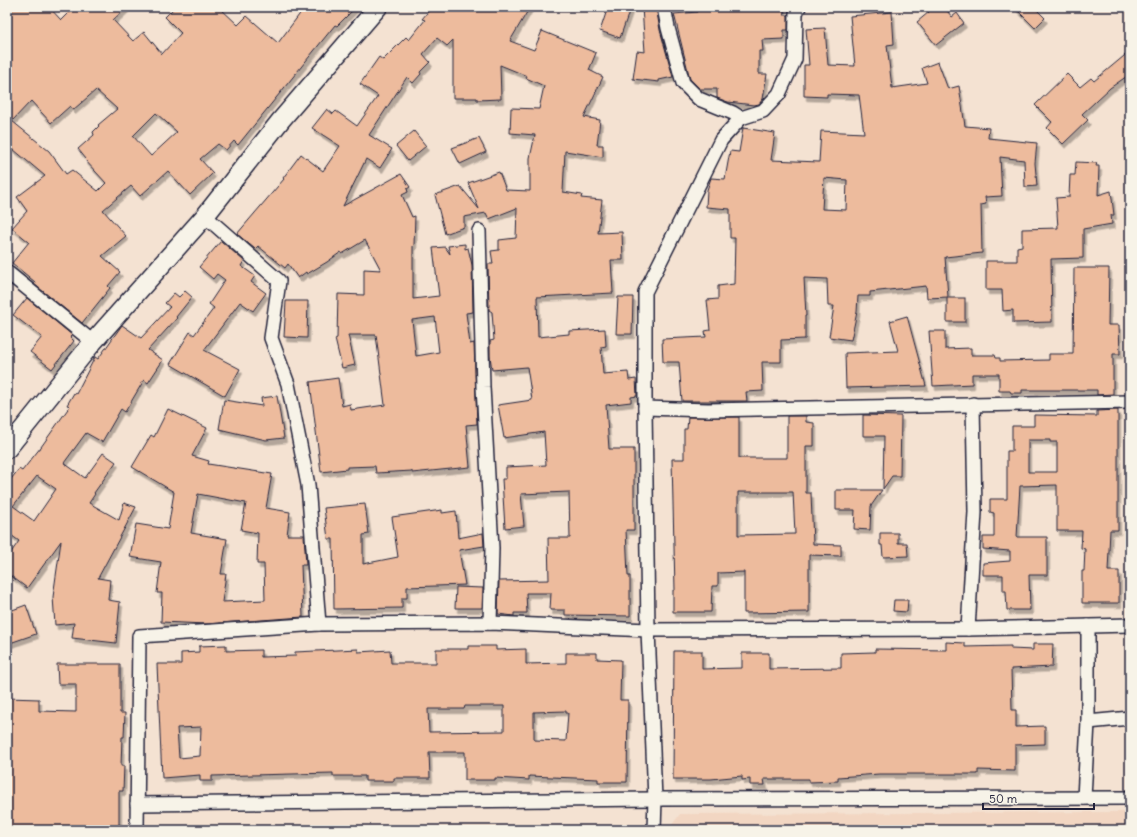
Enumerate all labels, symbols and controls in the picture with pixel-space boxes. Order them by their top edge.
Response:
scale bar [983,785,1094,811]
text: 50 m [989,791,1018,806]

